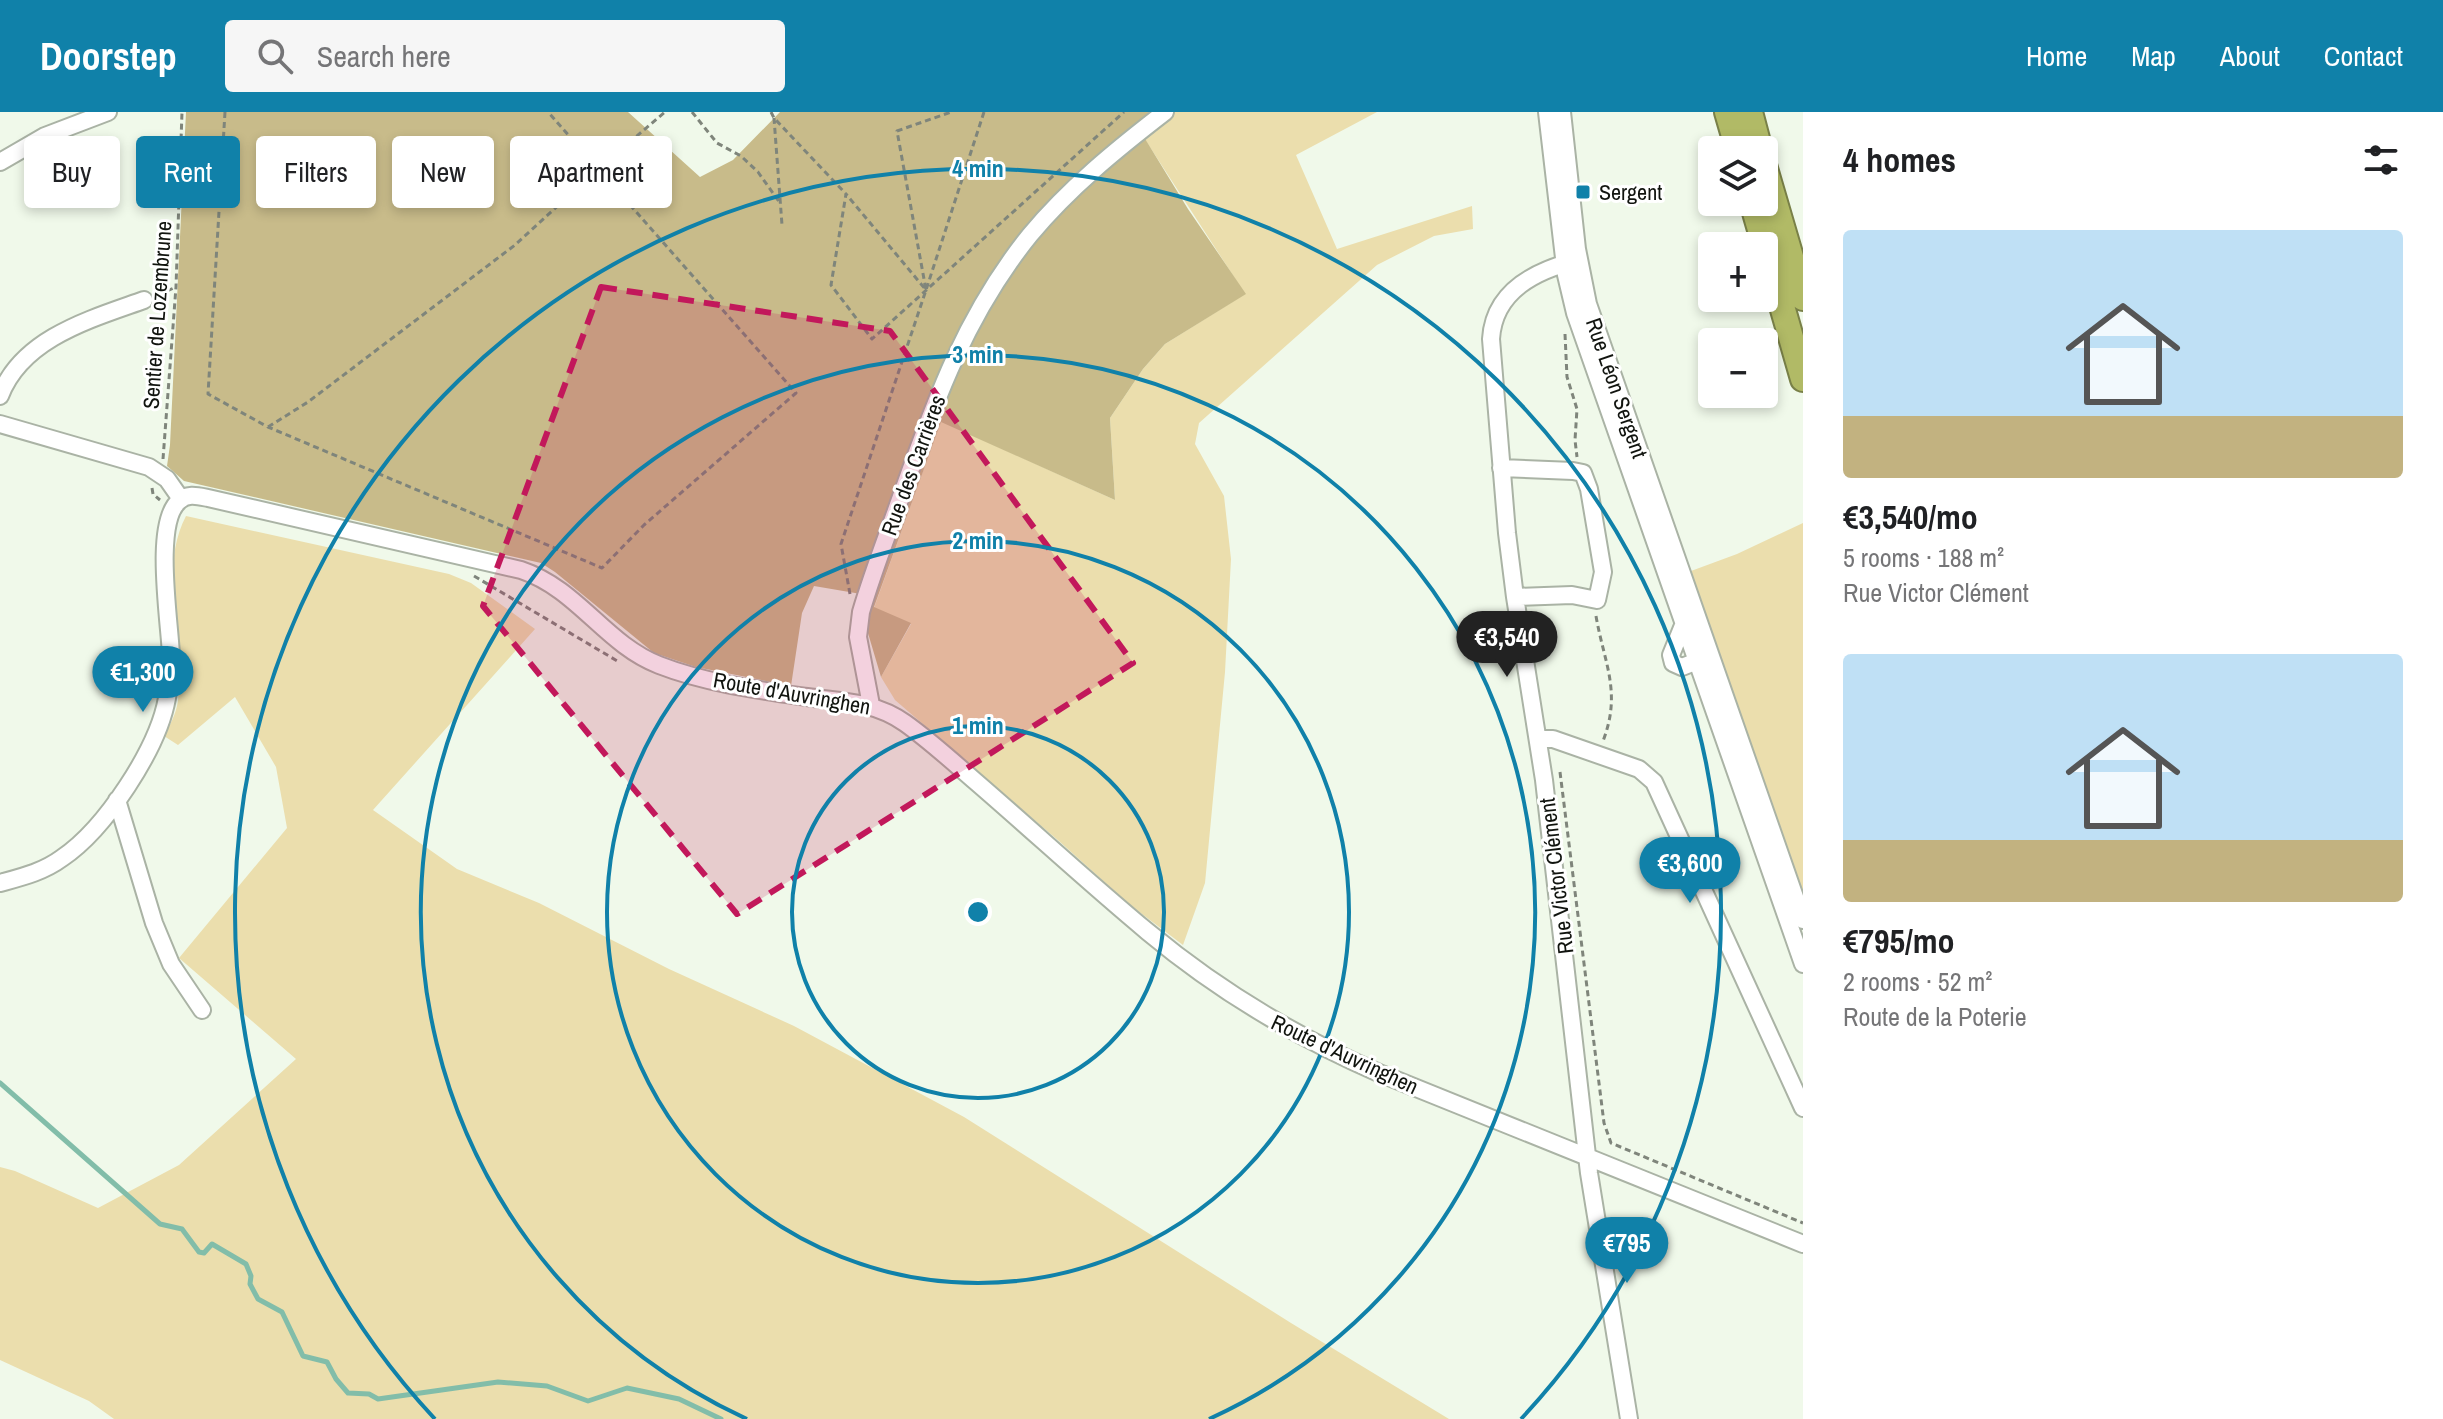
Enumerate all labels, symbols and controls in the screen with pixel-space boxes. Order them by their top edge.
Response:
search box [225,20,785,92]
text: Doorstep [40,31,177,82]
icon: search [253,34,297,78]
text: Search here [317,36,451,76]
text: Home [2026,37,2087,75]
text: Map [2131,37,2176,75]
text: About [2220,37,2280,75]
text: Contact [2324,37,2403,75]
chip: Buy [24,136,120,208]
chip: Rent [136,136,240,208]
chip: Filters [256,136,376,208]
chip: New [392,136,494,208]
chip: Apartment [510,136,672,208]
map controls [1698,136,1778,408]
button: layers [1698,136,1778,216]
text: 4 homes [1843,137,1956,183]
icon: filters [2359,138,2403,182]
text: 4 min [952,152,1004,184]
place label: Sergent [1599,177,1662,207]
marker: Sergent [1574,183,1592,201]
street label: Sentier de Lozembrune [135,220,179,410]
button: + [1698,232,1778,312]
icon: home [2051,282,2195,426]
street label: Rue Léon Sergent [1579,314,1655,462]
button: − [1698,328,1778,408]
text: 3 min [952,338,1004,370]
street label: Rue des Carrières [874,391,952,539]
text: €3,540/mo [1843,494,1978,540]
text: 2 min [952,524,1004,556]
text: 5 rooms · 188 m² [1843,540,2004,575]
text: Rue Victor Clément [1843,575,2029,610]
pin: €3,540 [1442,611,1572,679]
text: €3,540 [1474,619,1540,654]
pin: €1,300 [78,646,208,714]
text: €1,300 [110,654,176,689]
street label: Route d'Auvringhen [711,664,873,722]
icon: home [2051,706,2195,850]
text: 1 min [952,709,1004,741]
street label: Rue Victor Clément [1532,796,1580,956]
pin: €3,600 [1625,837,1755,905]
text: €3,600 [1657,845,1723,880]
centre of rings [964,898,992,926]
text: €795/mo [1843,918,1955,964]
text: 2 rooms · 52 m² [1843,964,1992,999]
text: Route de la Poterie [1843,999,2027,1034]
street label: Route d'Auvringhen [1267,1007,1423,1101]
pin: €795 [1580,1217,1674,1285]
text: €795 [1603,1225,1651,1260]

